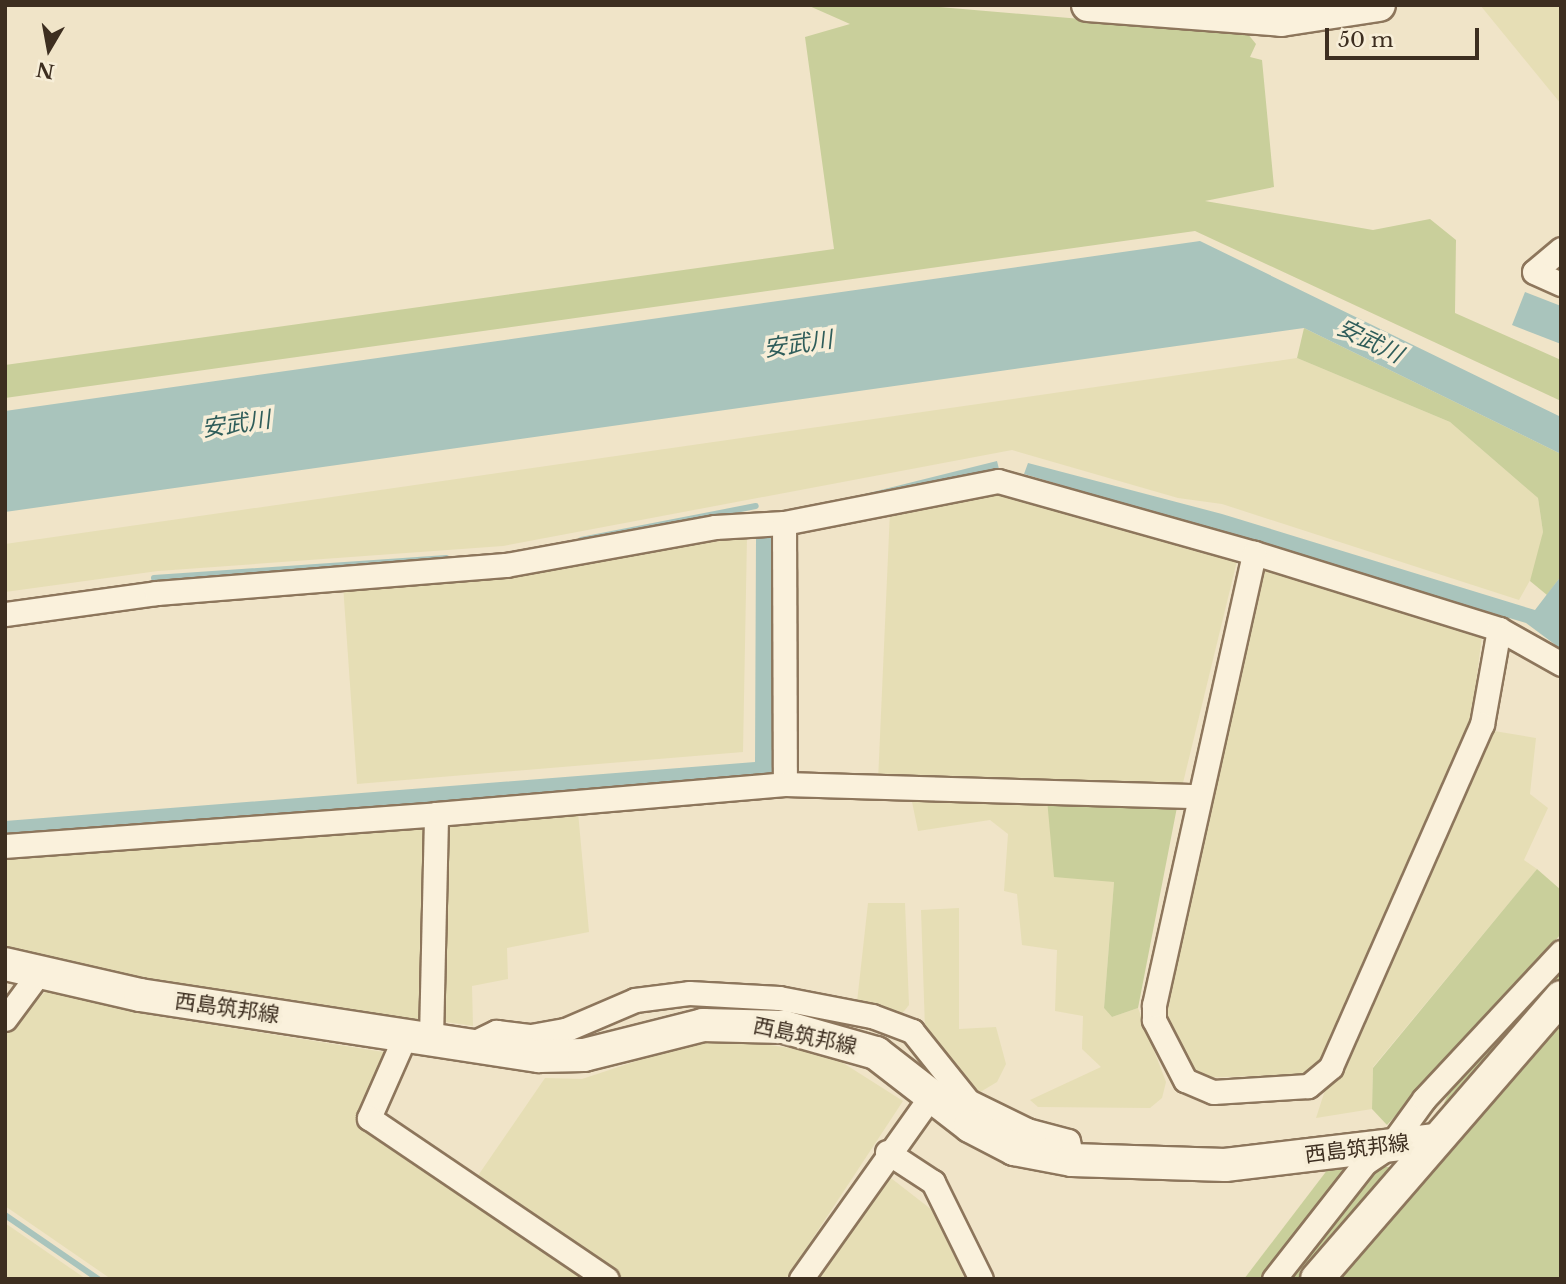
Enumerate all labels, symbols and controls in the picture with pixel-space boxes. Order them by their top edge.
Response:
north arrow [14,14,84,84]
scale bar [1328,14,1482,58]
text: 50 m [1338,27,1393,53]
text: N [34,57,56,83]
water label: 安武川 [1333,313,1407,369]
water label: 安武川 [762,326,834,362]
water label: 安武川 [200,406,272,442]
street label: 西島筑邦線 [173,988,281,1028]
street label: 西島筑邦線 [751,1013,859,1059]
street label: 西島筑邦線 [1303,1130,1411,1168]

